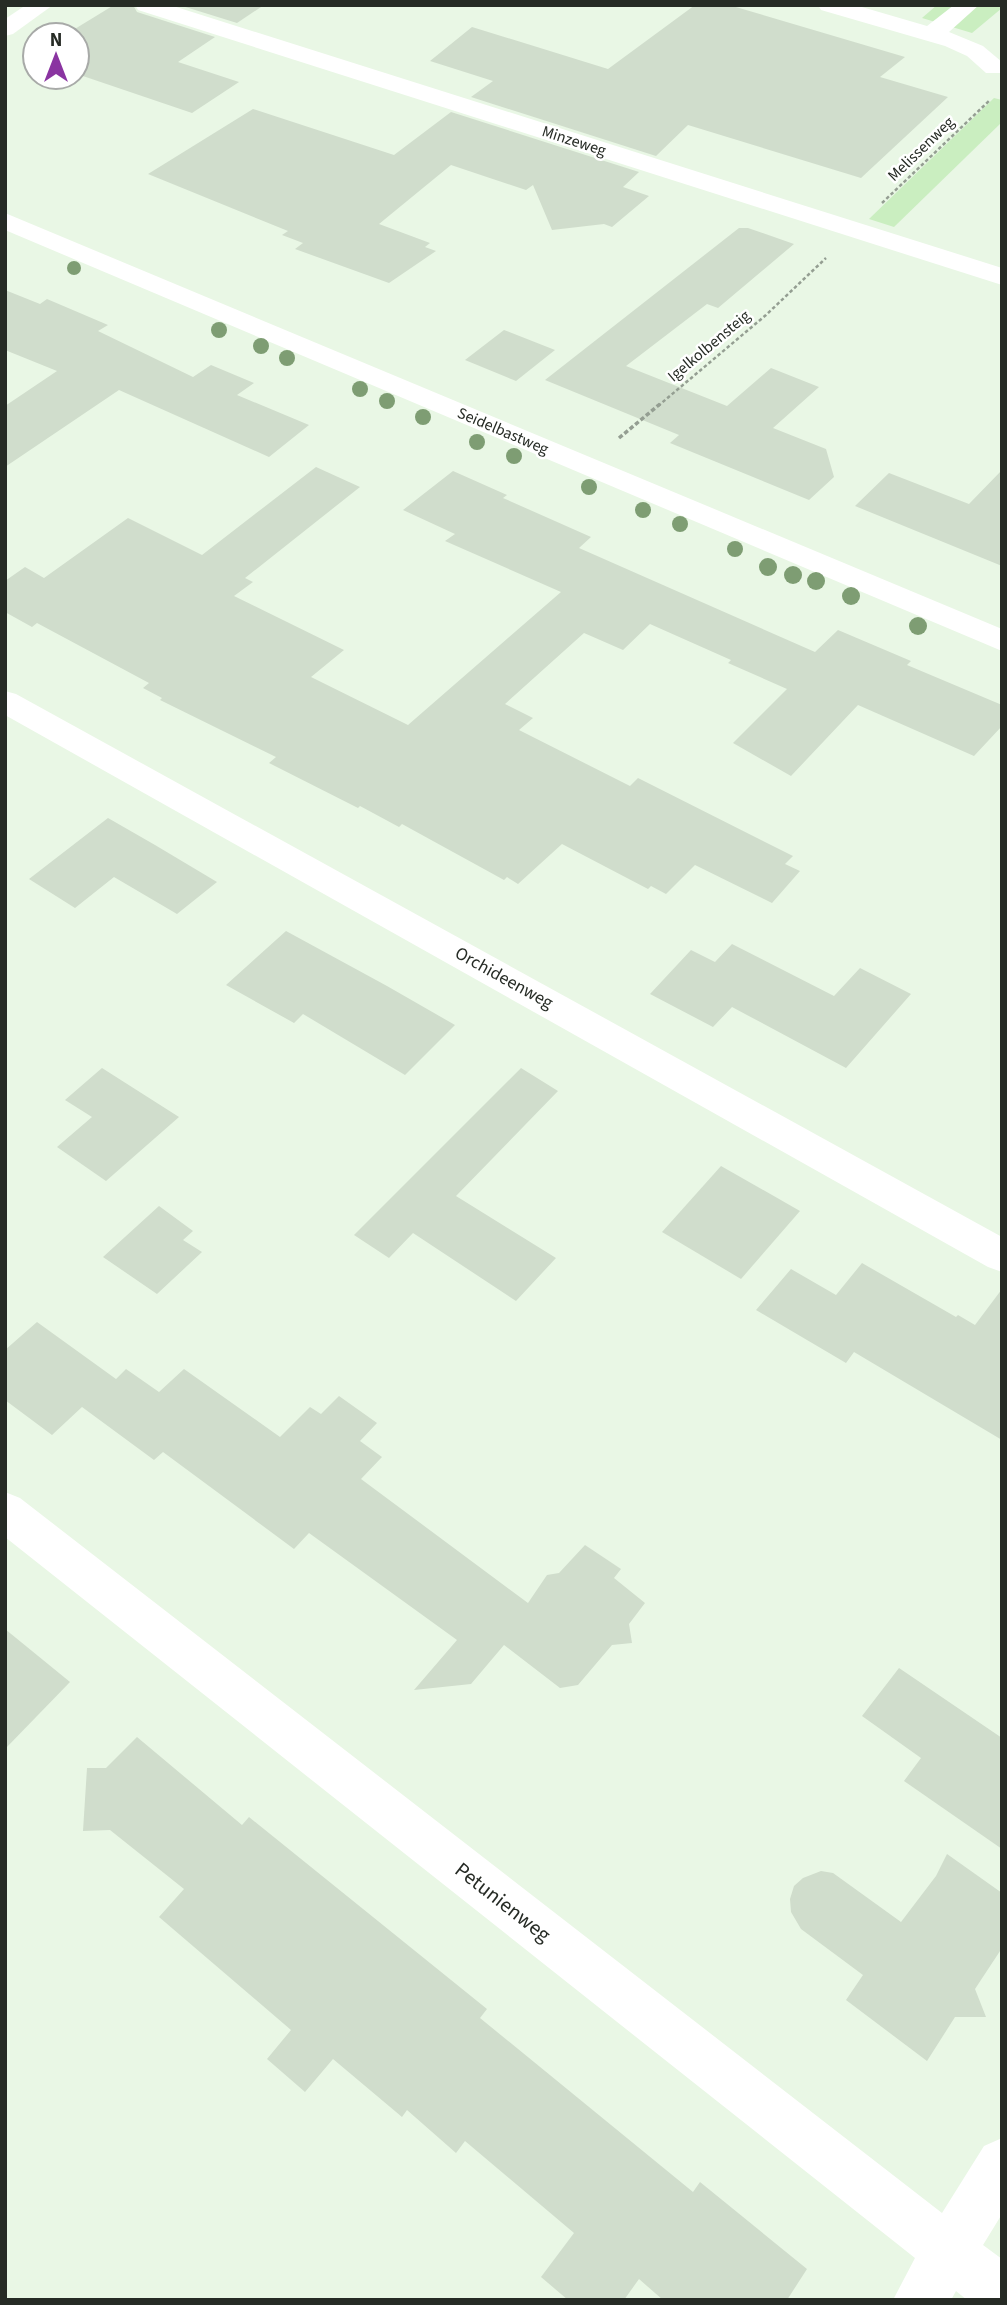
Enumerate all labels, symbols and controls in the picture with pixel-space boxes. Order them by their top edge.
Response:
north arrow [21,21,91,91]
text: N [50,27,62,54]
street label: Melissenweg [883,112,959,186]
street label: Minzeweg [539,120,609,162]
street label: Igelkolbensteig [663,305,755,387]
street label: Seidelbastweg [454,402,552,460]
street label: Orchideenweg [450,941,558,1015]
street label: Petunienweg [449,1855,558,1949]

